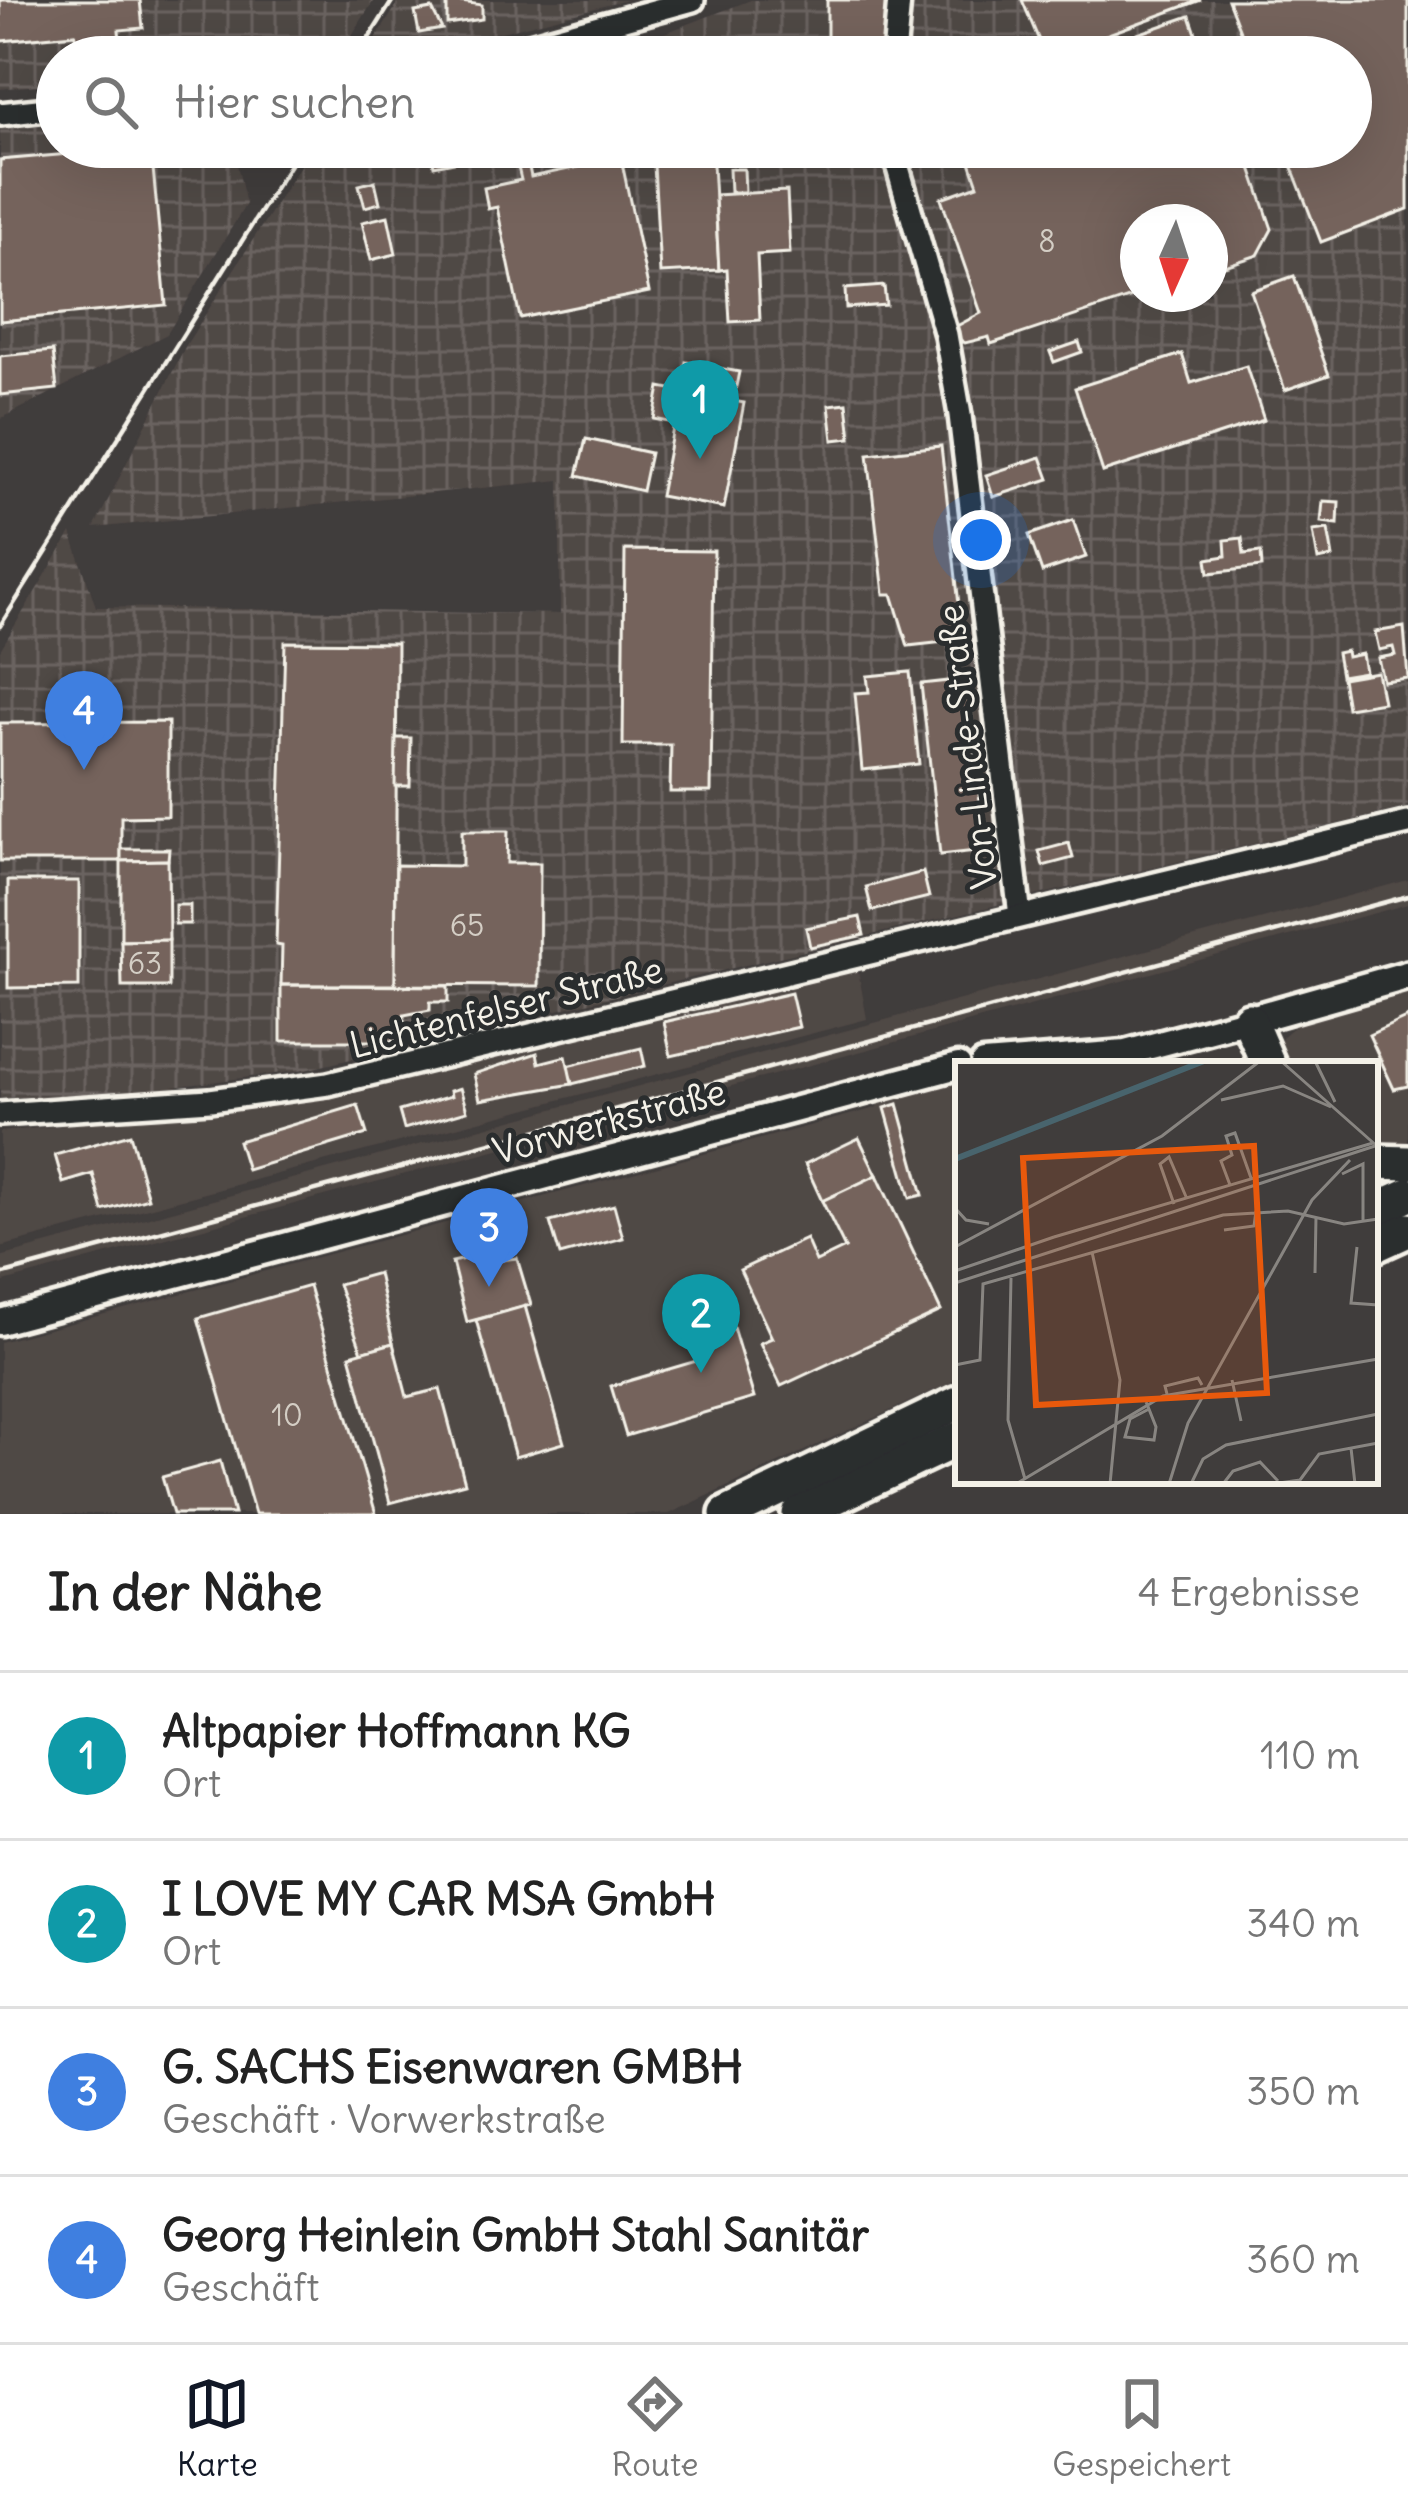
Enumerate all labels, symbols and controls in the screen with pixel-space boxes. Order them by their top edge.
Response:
search box [36,36,1372,168]
icon: search [78,69,144,135]
text: Hier suchen [174,74,415,130]
north arrow [1120,204,1228,312]
house number: 8 [1038,222,1056,260]
pin: 1 [661,360,739,459]
your location [951,510,1011,570]
street label: Von-Linde-Straße [928,602,1007,892]
pin: 4 [45,671,123,770]
house number: 65 [450,906,484,944]
house number: 63 [128,944,162,982]
street label: Lichtenfelser Straße [345,947,667,1068]
inset map [955,1061,1378,1484]
street label: Vorwerkstraße [488,1069,730,1174]
pin: 3 [450,1188,528,1287]
pin: 2 [662,1274,740,1373]
house number: 10 [271,1396,303,1434]
text: In der Nähe [48,1560,323,1624]
text: 4 Ergebnisse [1138,1568,1360,1617]
text: Altpapier Hoffmann KG [162,1703,631,1759]
text: 1 [79,1731,95,1780]
text: 110 m [1260,1731,1360,1780]
text: Ort [162,1759,221,1808]
text: I LOVE MY CAR MSA GmbH [162,1871,715,1927]
text: 2 [76,1899,98,1948]
text: 340 m [1246,1899,1360,1948]
text: Ort [162,1927,221,1976]
text: G. SACHS Eisenwaren GMBH [162,2039,743,2095]
text: 3 [76,2067,98,2116]
text: 350 m [1246,2067,1360,2116]
text: Geschäft · Vorwerkstraße [162,2095,606,2144]
text: Georg Heinlein GmbH Stahl Sanitär [162,2207,869,2263]
text: 4 [76,2235,98,2284]
text: 360 m [1246,2235,1360,2284]
text: Geschäft [162,2263,319,2312]
tab: Karte [177,2371,258,2485]
tab: Route [612,2371,699,2485]
tab: Gespeichert [1052,2371,1231,2485]

